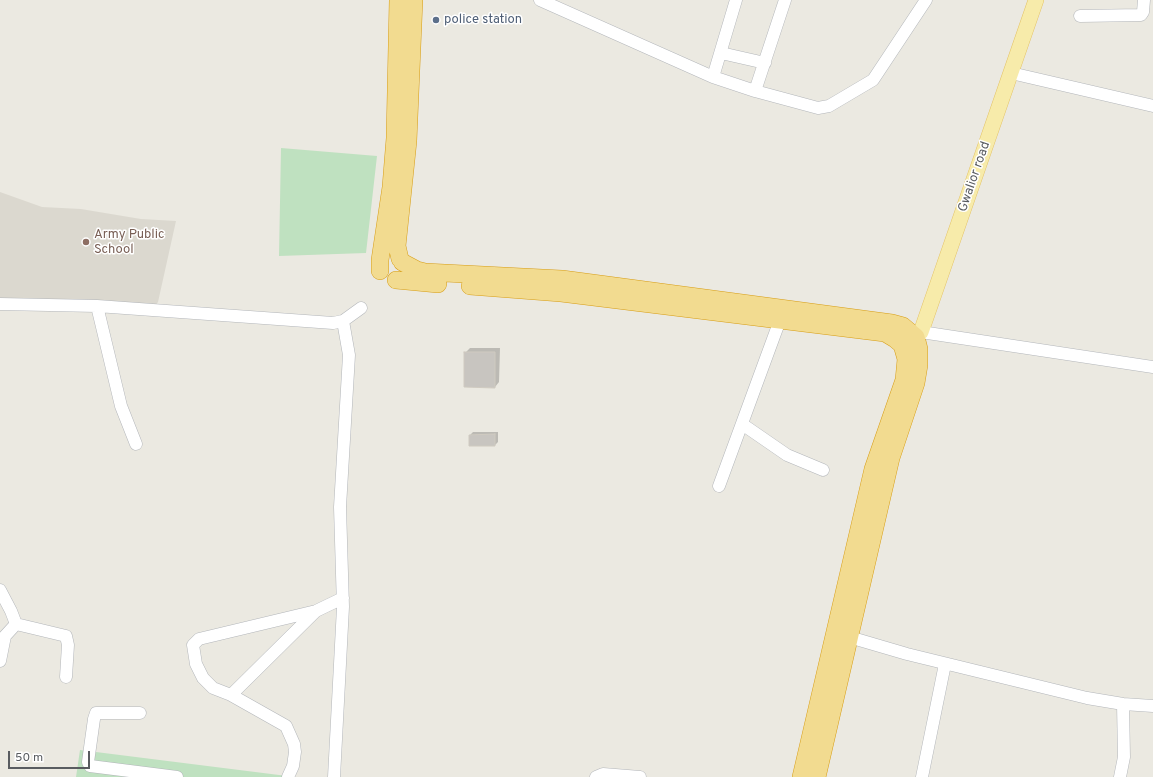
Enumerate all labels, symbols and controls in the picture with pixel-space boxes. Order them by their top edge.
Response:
place label: police station [444,12,522,28]
marker: police station [431,15,441,25]
street label: Gwalior road [956,140,994,214]
place label: Army Public School [94,227,165,258]
marker: Army Public School [81,237,91,247]
scale bar [10,743,92,769]
text: 50 m [15,750,43,766]

